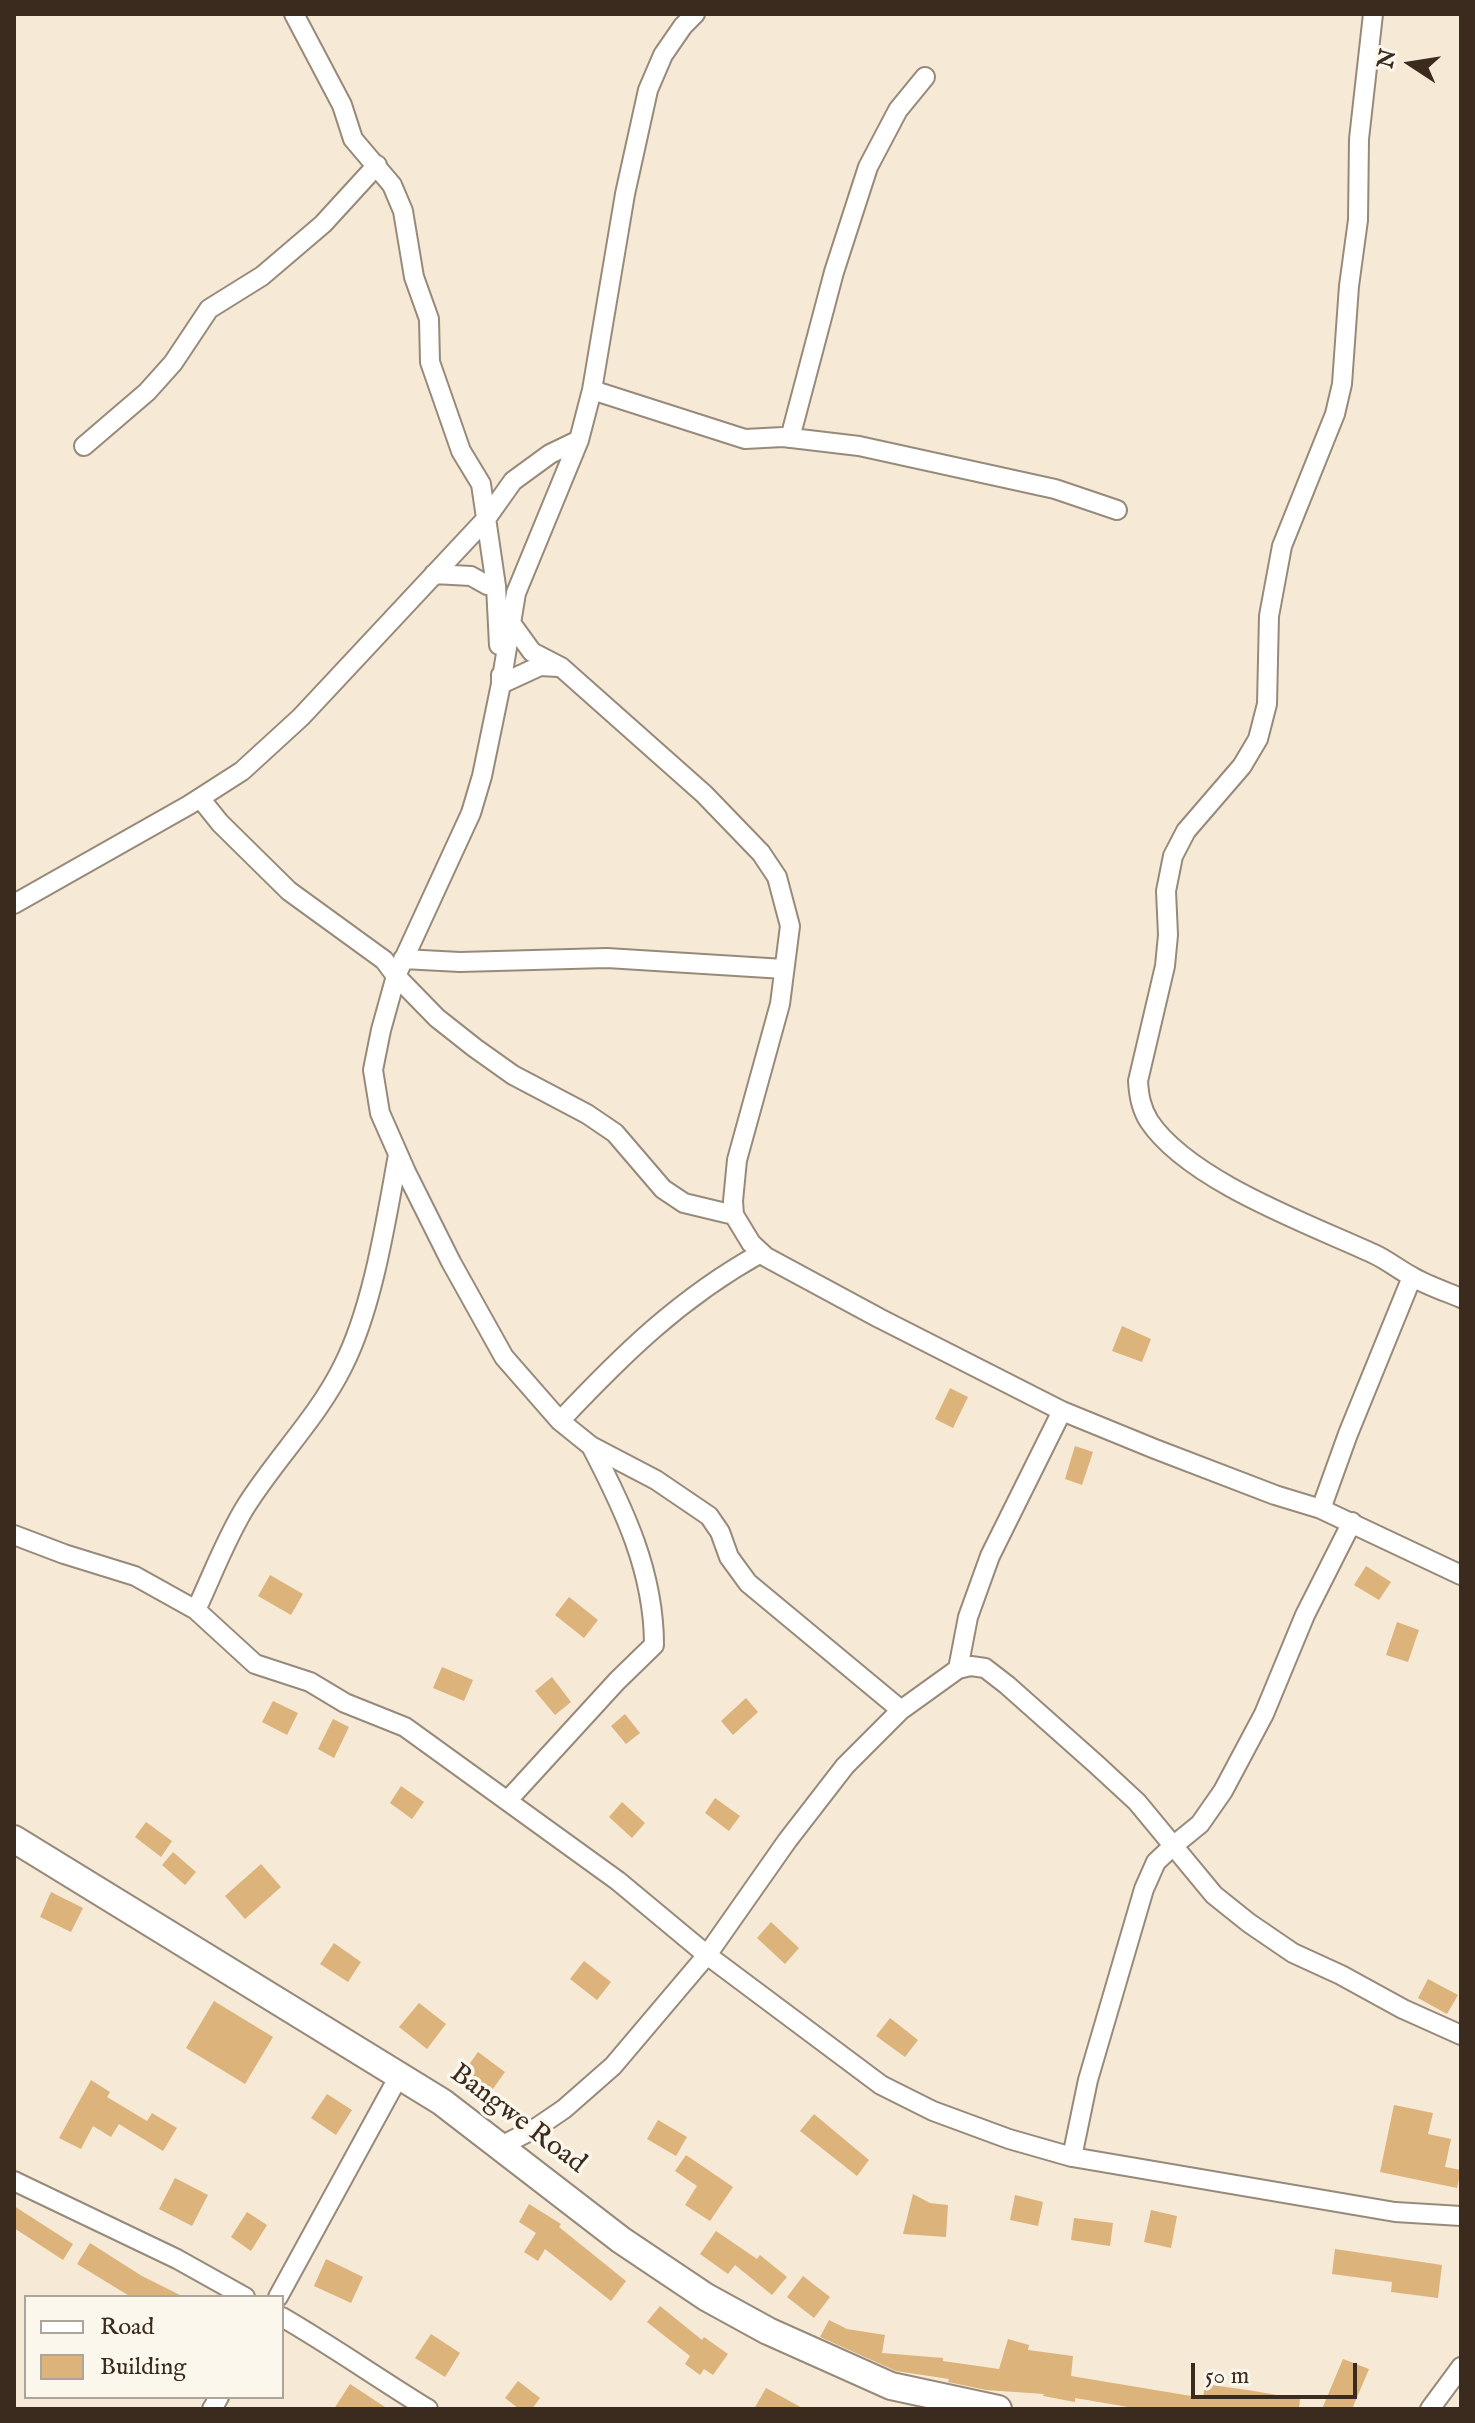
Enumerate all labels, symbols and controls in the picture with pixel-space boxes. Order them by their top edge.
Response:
north arrow [1371,24,1451,104]
text: N [1372,47,1403,71]
street label: Bangwe Road [442,2058,592,2182]
legend [24,2295,284,2399]
text: Road [100,2312,154,2343]
scale bar [1195,2347,1361,2397]
text: Building [100,2352,186,2383]
text: 50 m [1205,2361,1249,2392]

